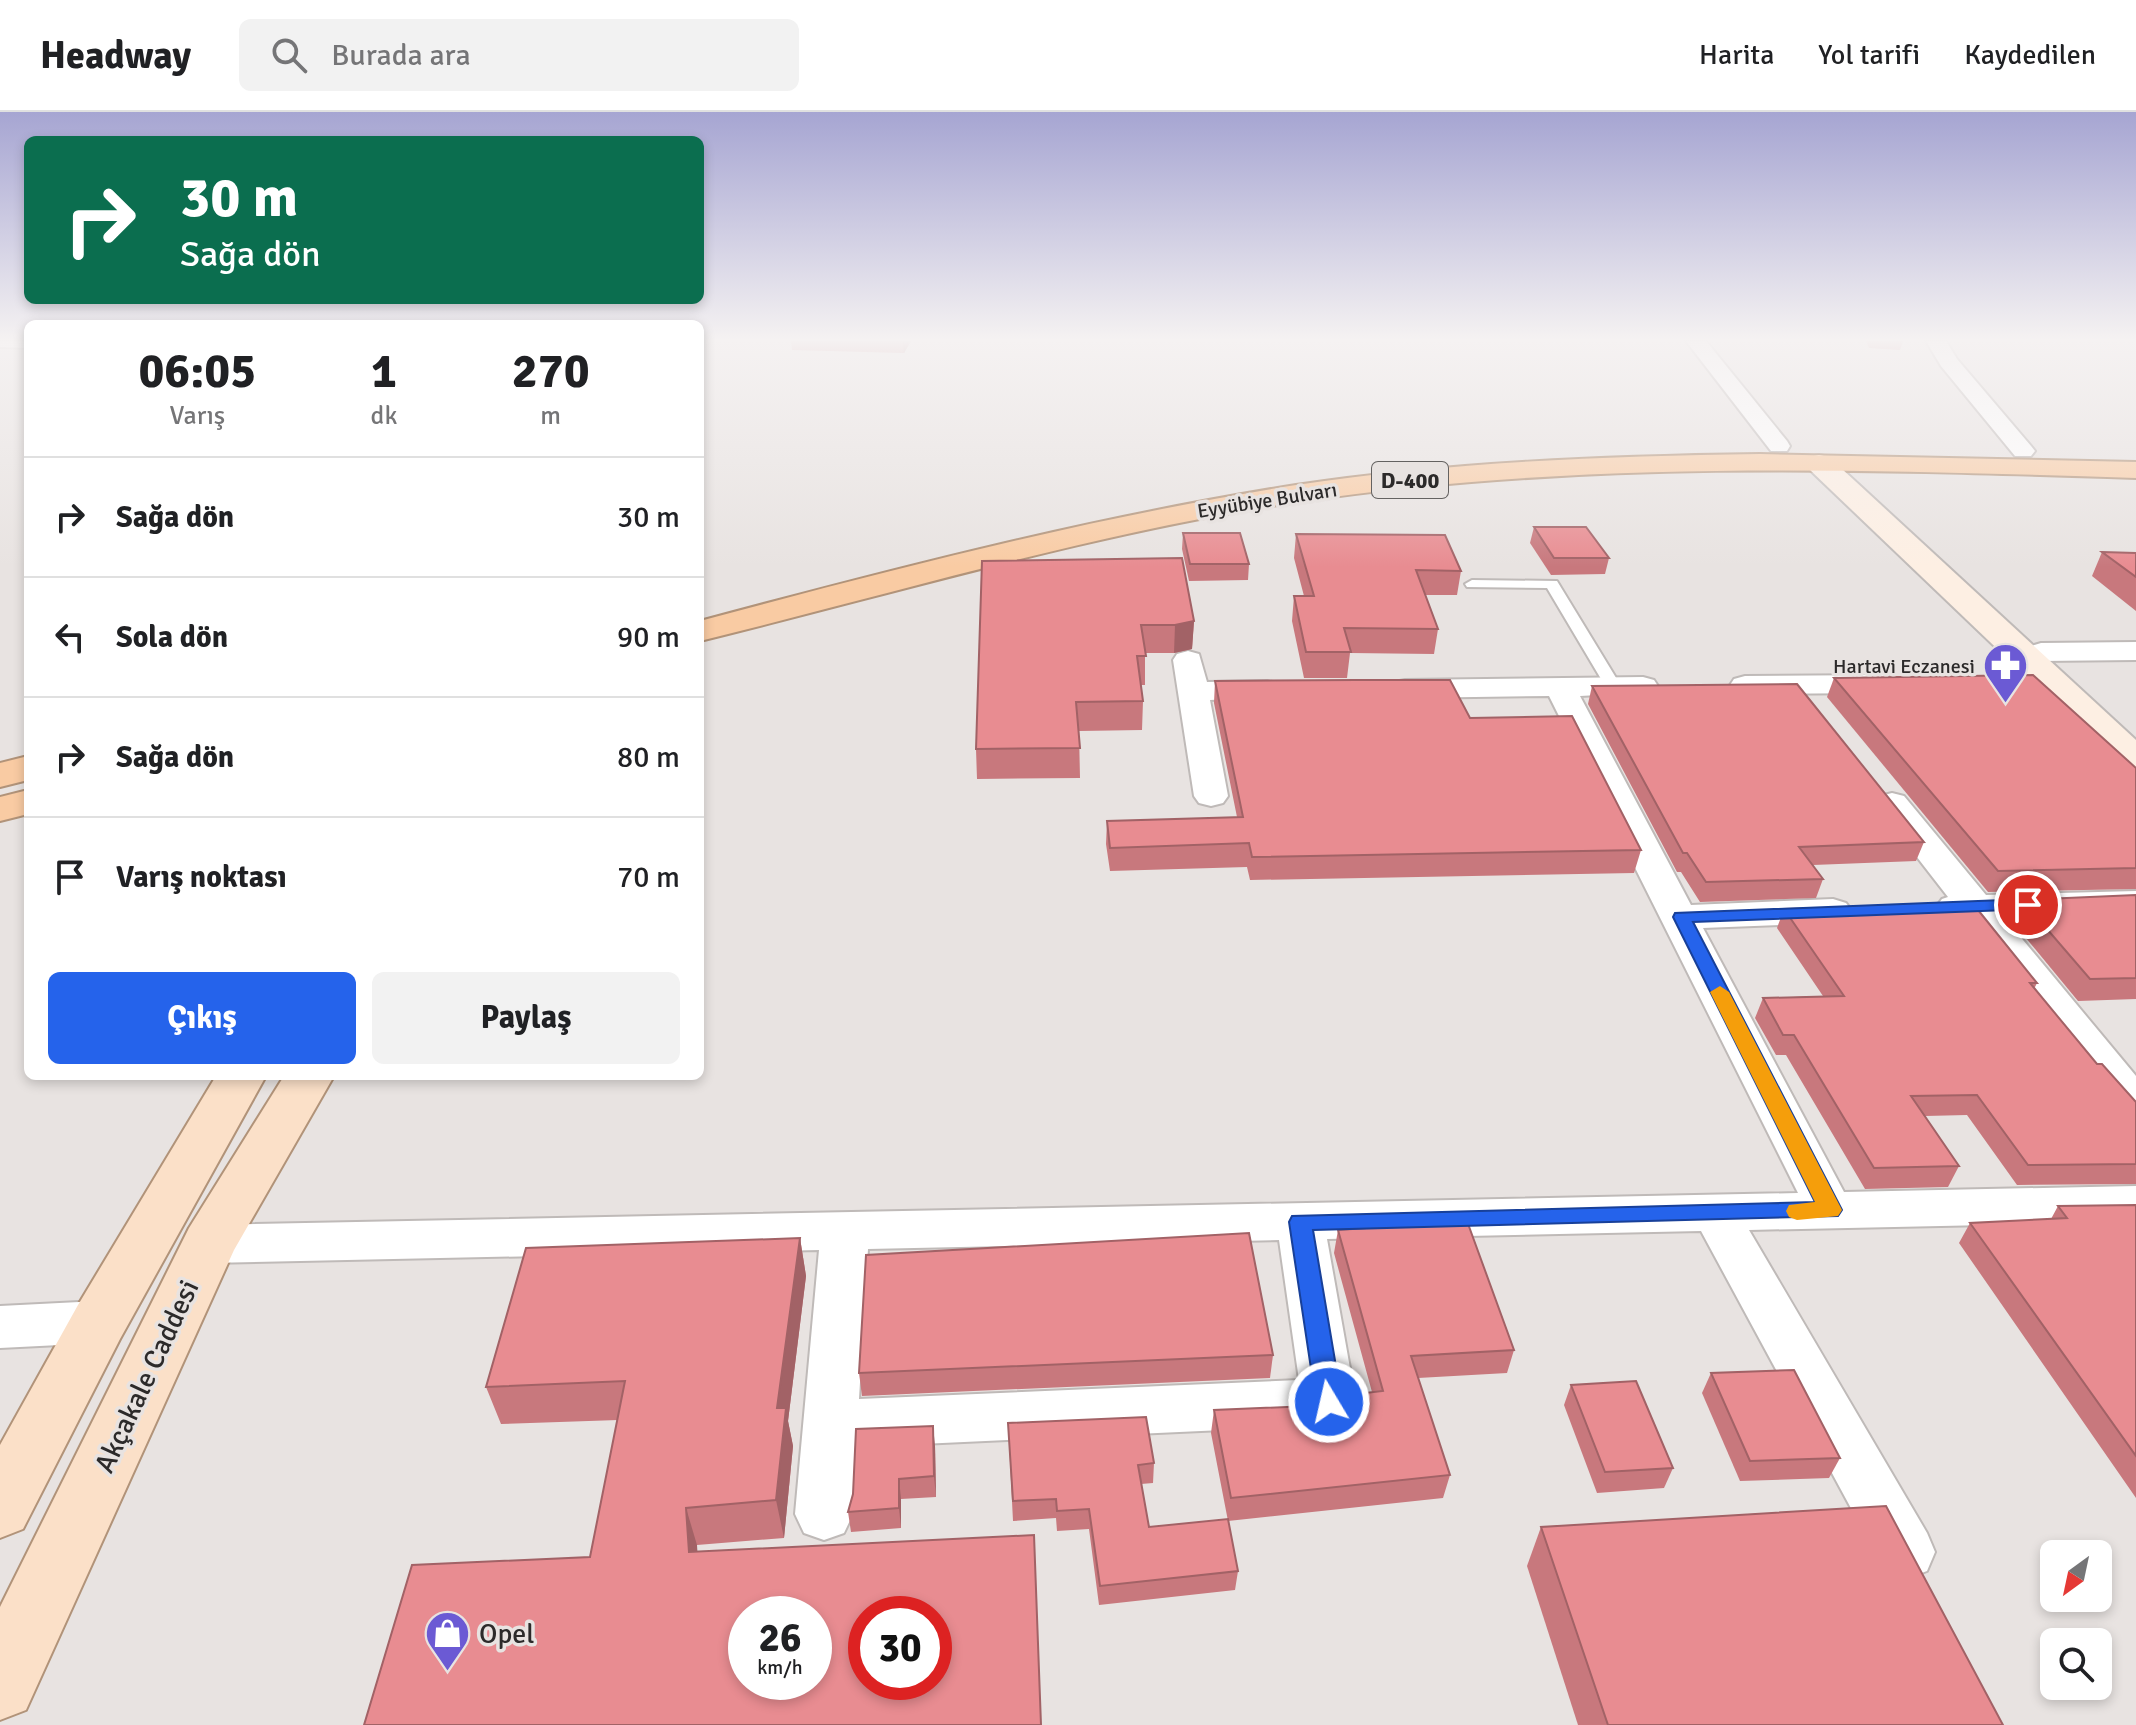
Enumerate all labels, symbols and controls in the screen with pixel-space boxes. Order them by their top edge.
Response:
search box [239,19,799,91]
text: Headway [40,32,191,79]
icon: search [267,33,311,77]
text: Burada ara [331,37,471,74]
text: Harita [1699,38,1774,72]
text: Yol tarifi [1818,38,1920,72]
text: Kaydedilen [1964,38,2096,72]
text: 30 m [180,163,298,232]
icon: right [48,168,152,272]
text: Sağa dön [180,232,321,277]
text: 06:05 [138,342,256,401]
text: 1 [371,342,397,401]
text: 270 [512,342,590,401]
text: Varış [170,400,225,432]
text: dk [371,400,397,432]
text: m [540,400,561,432]
road number: D-400 [1372,462,1448,498]
street label: Eyyübiye Bulvarı [1195,477,1339,524]
icon: right [48,495,92,539]
text: Sağa dön [116,499,234,536]
text: 30 m [617,499,680,536]
icon: left [48,615,92,659]
text: Sola dön [116,619,228,656]
text: 90 m [617,619,680,656]
pharmacy icon: Hartavi Eczanesi [1982,642,2030,705]
place label: Hartavi Eczanesi [1833,654,1975,679]
icon: right [48,735,92,779]
text: Sağa dön [116,739,234,776]
text: 80 m [617,739,680,776]
icon: arrive [48,855,92,899]
text: Varış noktası [116,859,287,896]
text: 70 m [617,859,680,896]
pin [1994,871,2062,939]
icon: arrive [2006,883,2050,927]
button: Çıkış [48,972,356,1064]
button: Paylaş [372,972,680,1064]
street label: Akçakale Caddesi [87,1275,206,1478]
position arrow [1287,1360,1371,1444]
north arrow [2040,1540,2112,1612]
map controls [2040,1540,2112,1700]
speed limit sign: 30 [848,1596,952,1700]
shop icon: Opel [424,1609,472,1672]
text: 26 [758,1613,802,1663]
place label: Opel [479,1617,535,1651]
button: search [2040,1628,2112,1700]
text: km/h [757,1655,803,1680]

